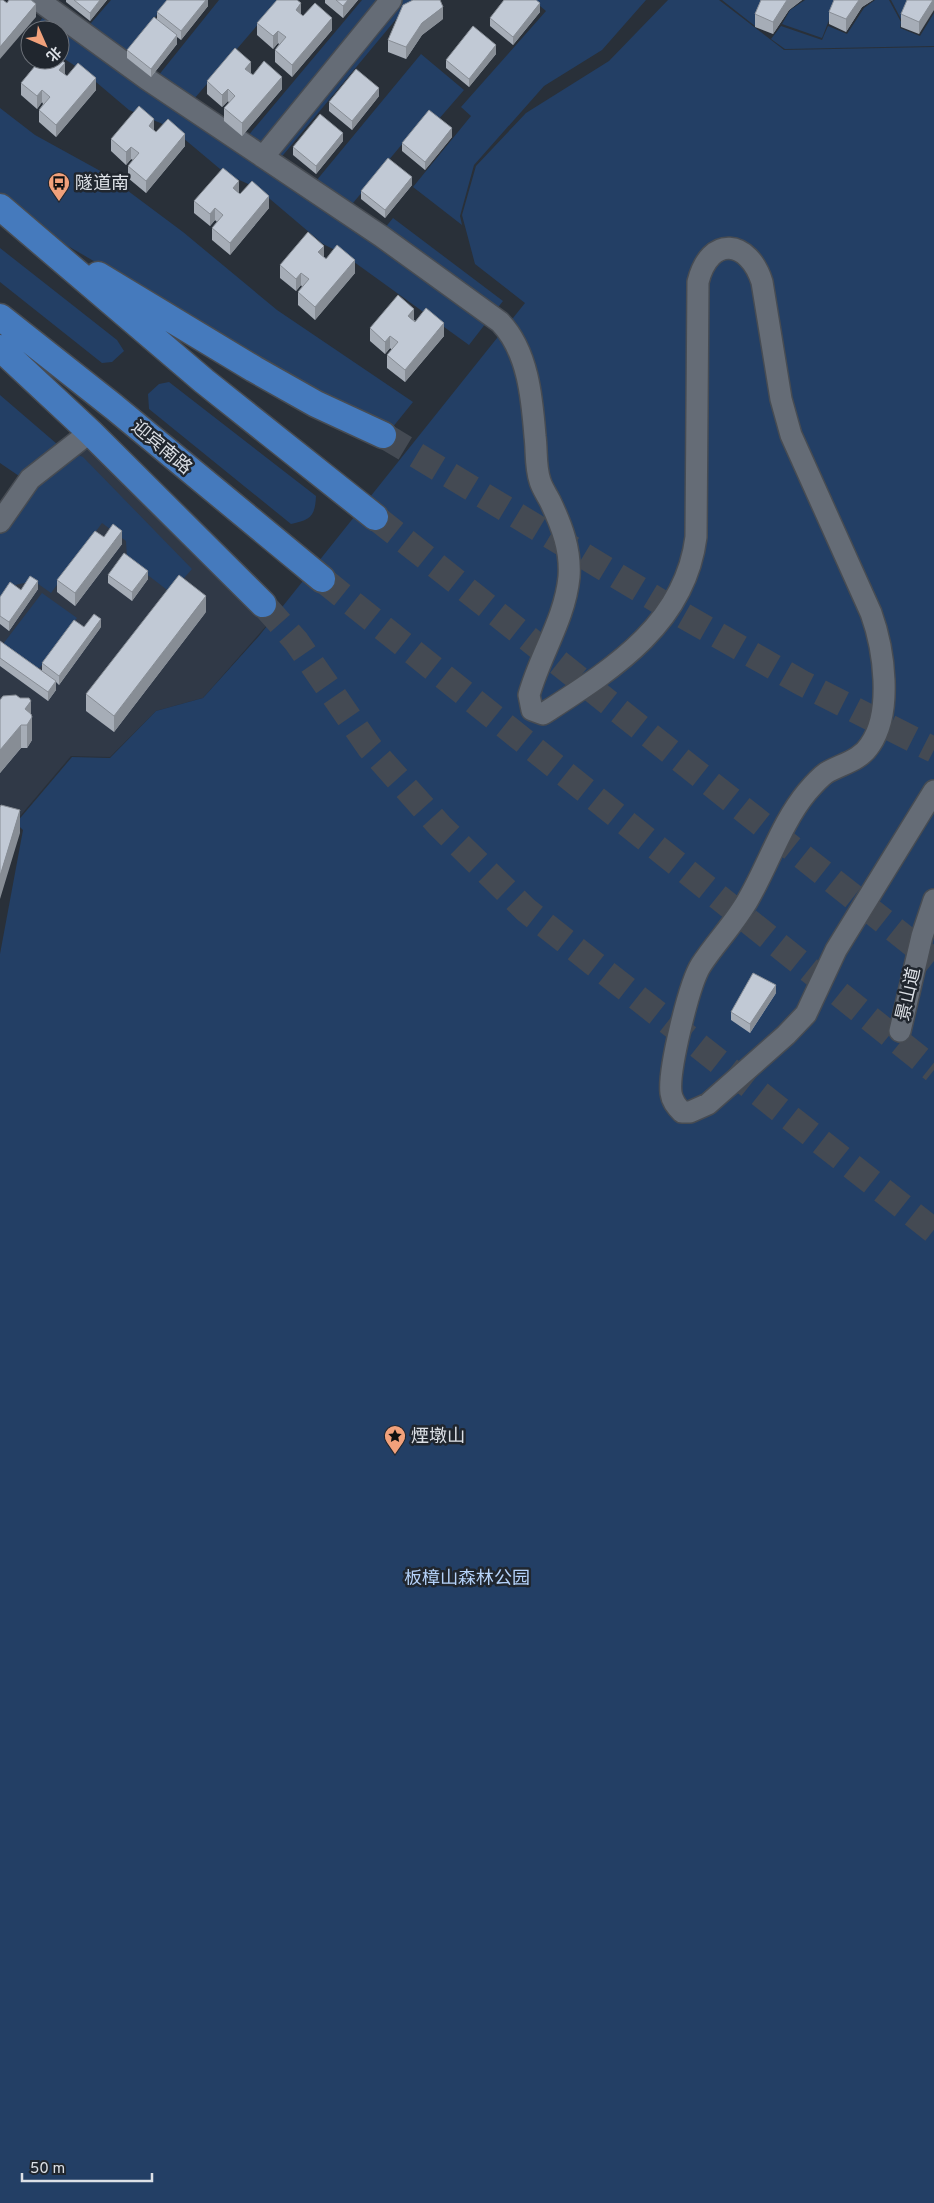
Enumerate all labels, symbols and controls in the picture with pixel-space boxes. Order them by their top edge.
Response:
north arrow [20,20,70,70]
text: 北 [42,42,64,64]
bus stop icon: 隧道南 [47,171,71,202]
place label: 隧道南 [75,173,129,196]
street label: 迎宾南路 [126,416,196,480]
street label: 景山道 [892,965,927,1023]
place icon: 煙墩山 [383,1424,407,1455]
place label: 煙墩山 [411,1426,465,1449]
park label: 板樟山森林公园 [404,1568,530,1591]
scale bar [22,2150,152,2182]
text: 50 m [30,2160,65,2179]

